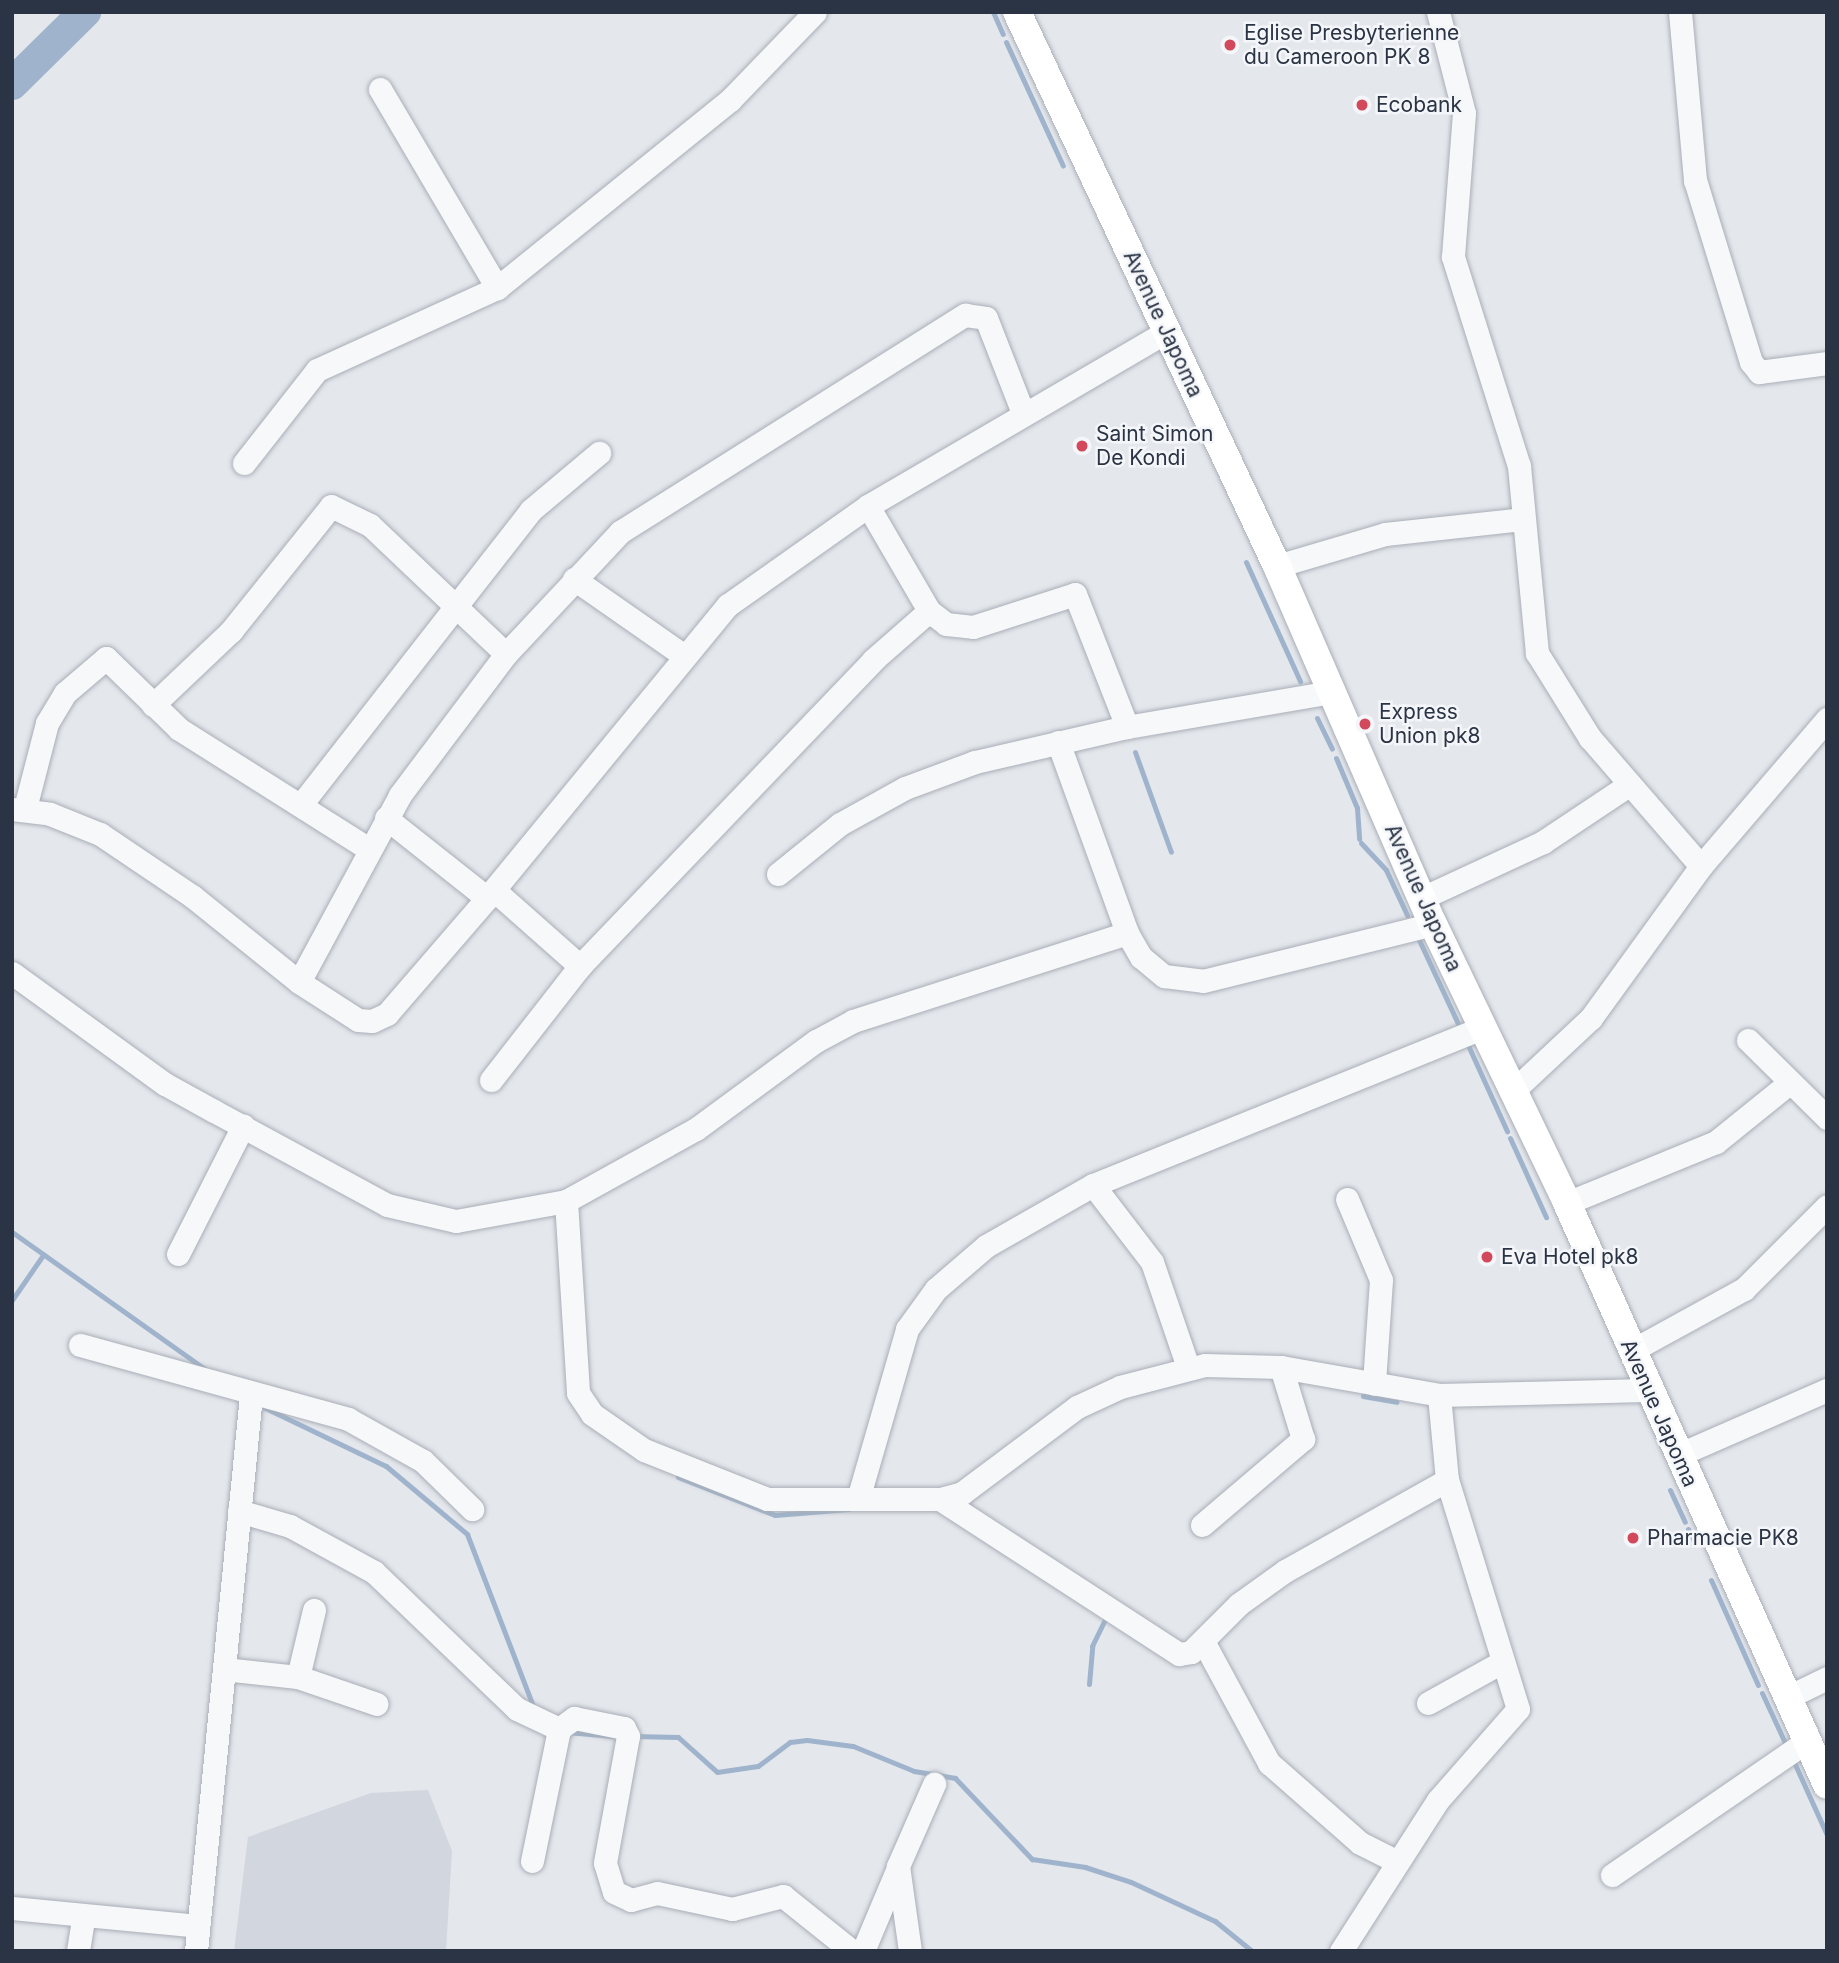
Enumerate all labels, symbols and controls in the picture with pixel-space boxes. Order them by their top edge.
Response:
place label: Eglise Presbyterienne du Cameroon PK 8 [1244,20,1459,70]
marker: Eglise Presbyterienne du Cameroon PK 8 [1222,37,1238,53]
place label: Ecobank [1376,92,1462,118]
marker: Ecobank [1354,97,1370,113]
street label: Avenue Japoma [1118,247,1208,401]
place label: Saint Simon De Kondi [1096,421,1213,471]
marker: Saint Simon De Kondi [1074,438,1090,454]
place label: Express Union pk8 [1379,699,1480,749]
marker: Express Union pk8 [1357,716,1373,732]
street label: Avenue Japoma [1379,820,1467,976]
place label: Eva Hotel pk8 [1501,1244,1638,1270]
marker: Eva Hotel pk8 [1479,1249,1495,1265]
street label: Avenue Japoma [1615,1335,1703,1491]
place label: Pharmacie PK8 [1647,1525,1799,1551]
marker: Pharmacie PK8 [1625,1530,1641,1546]

